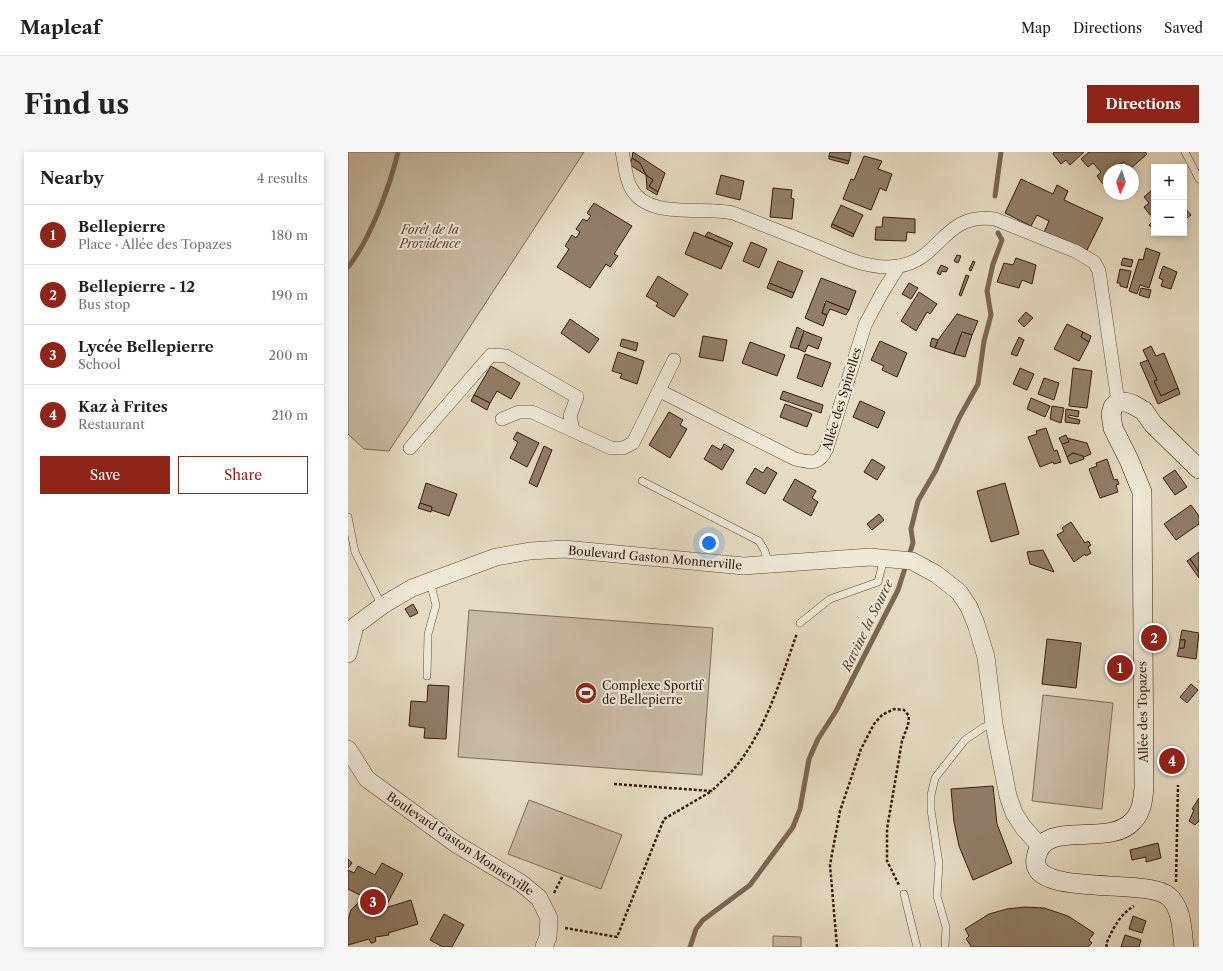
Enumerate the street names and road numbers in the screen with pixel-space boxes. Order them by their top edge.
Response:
street label: Allée des Spinelles [818,346,864,453]
street label: Boulevard Gaston Monnerville [567,542,743,573]
street label: Allée des Topazes [1134,661,1151,764]
street label: Boulevard Gaston Monnerville [384,789,537,899]

